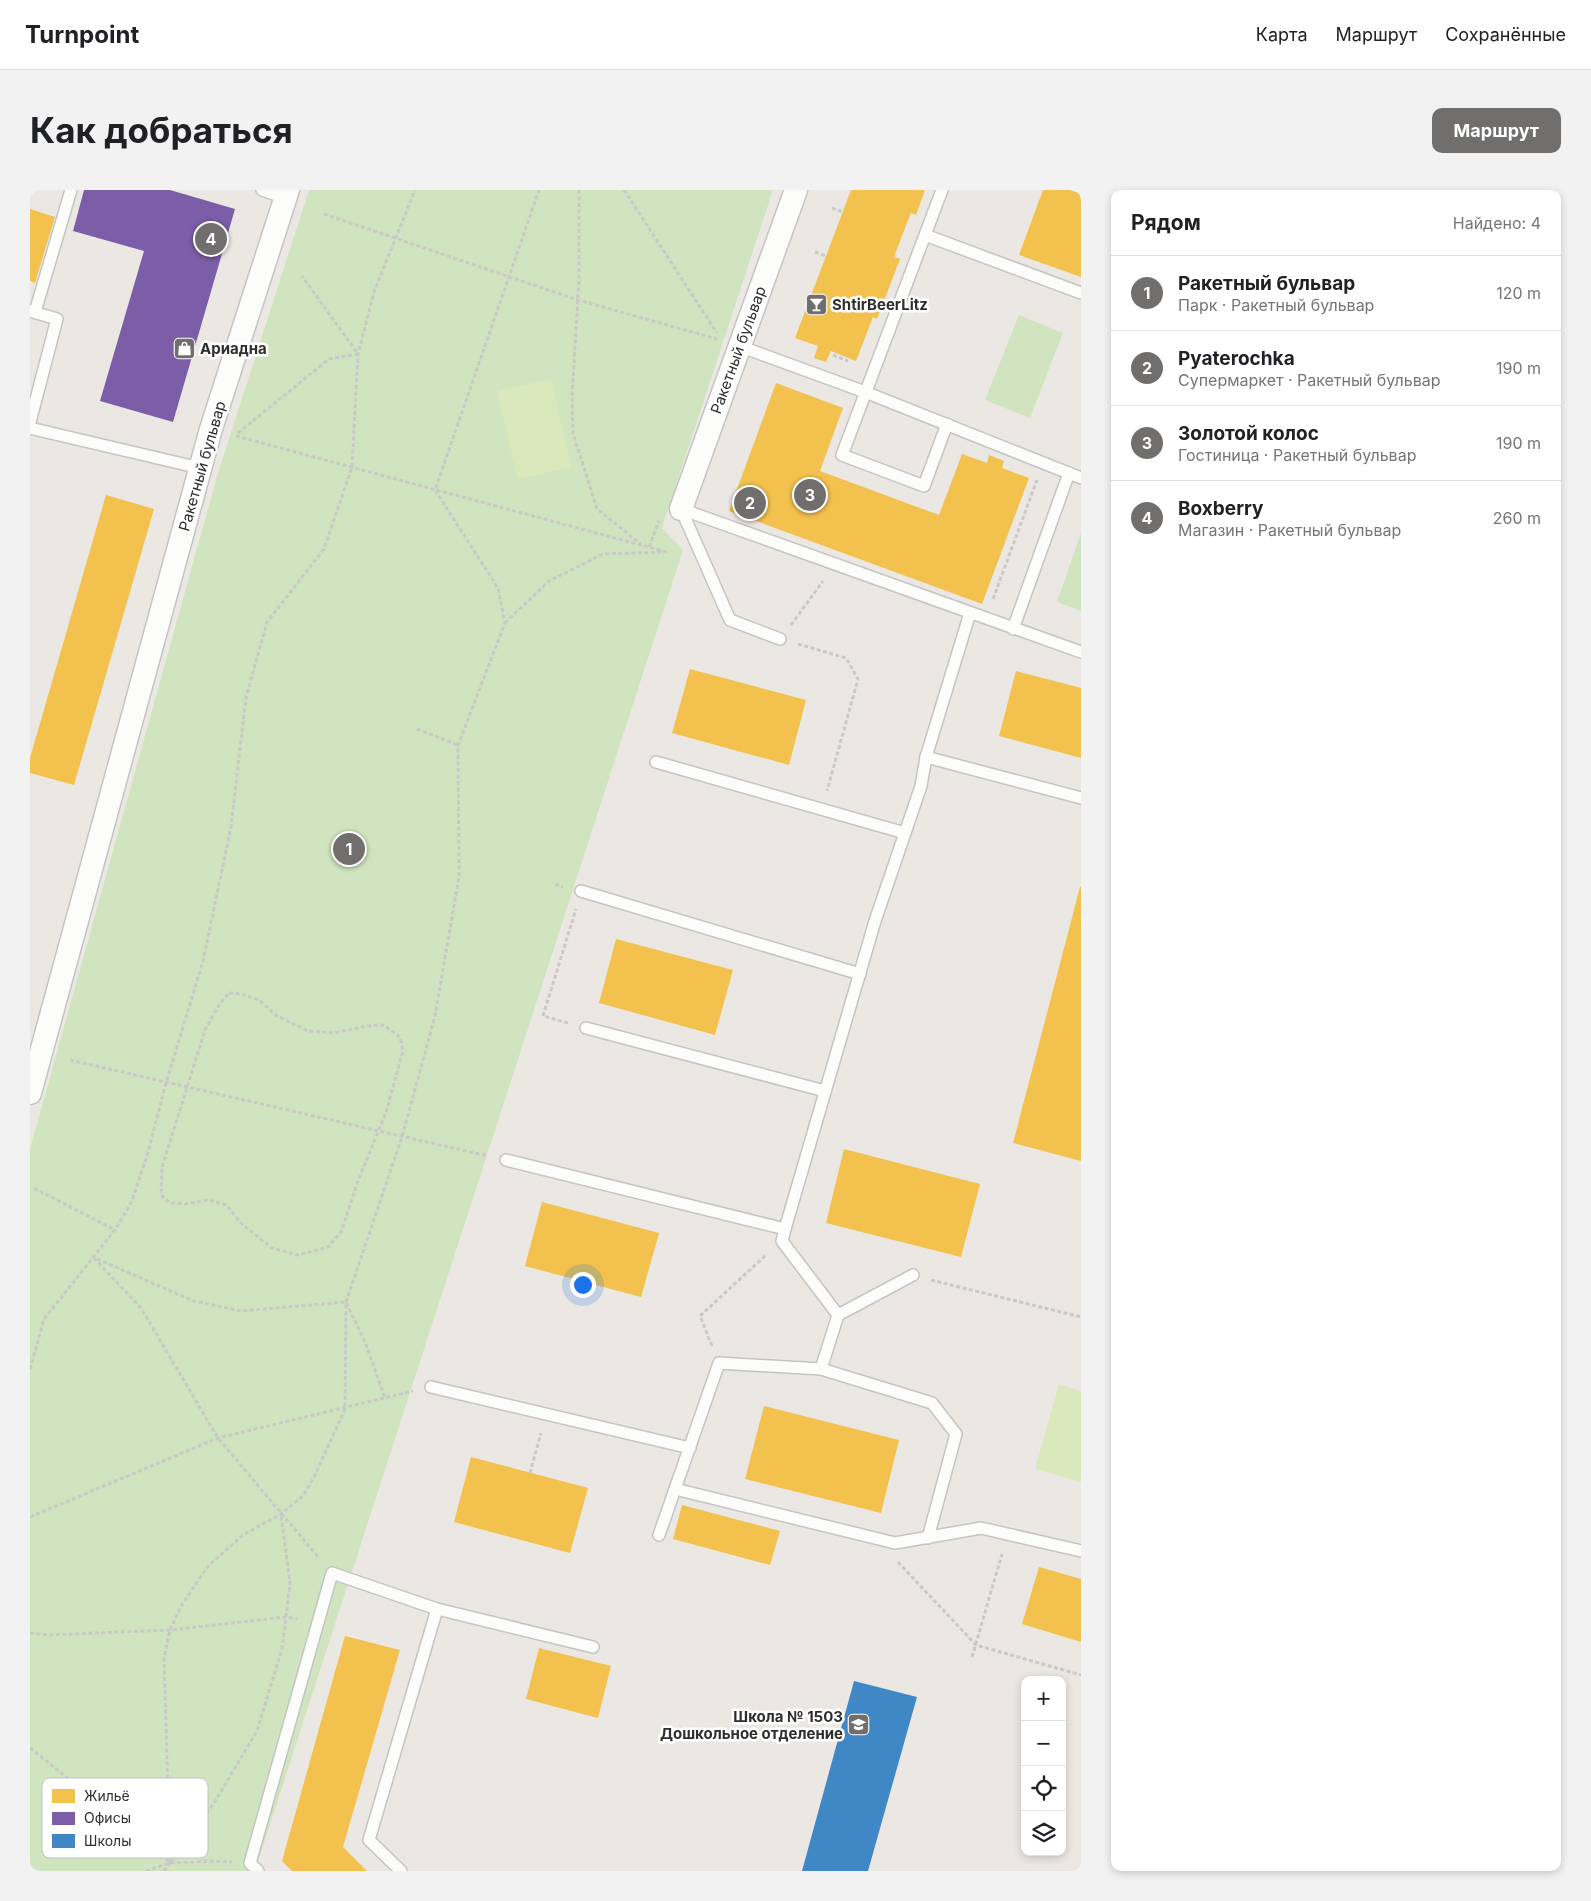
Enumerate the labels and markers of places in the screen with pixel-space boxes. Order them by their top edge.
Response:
pin: 4 [195,220,227,258]
bar icon: ShtirBeerLitz [804,292,828,316]
place label: ShtirBeerLitz [832,295,928,314]
shop icon: Ариадна [172,336,196,360]
place label: Ариадна [200,339,267,358]
pin: 3 [794,476,826,514]
pin: 2 [734,484,766,522]
pin: 1 [333,830,365,868]
place label: Школа № 1503 Дошкольное отделение [660,1707,843,1743]
school or university icon: Школа № 1503 Дошкольное отделение [847,1713,871,1737]

